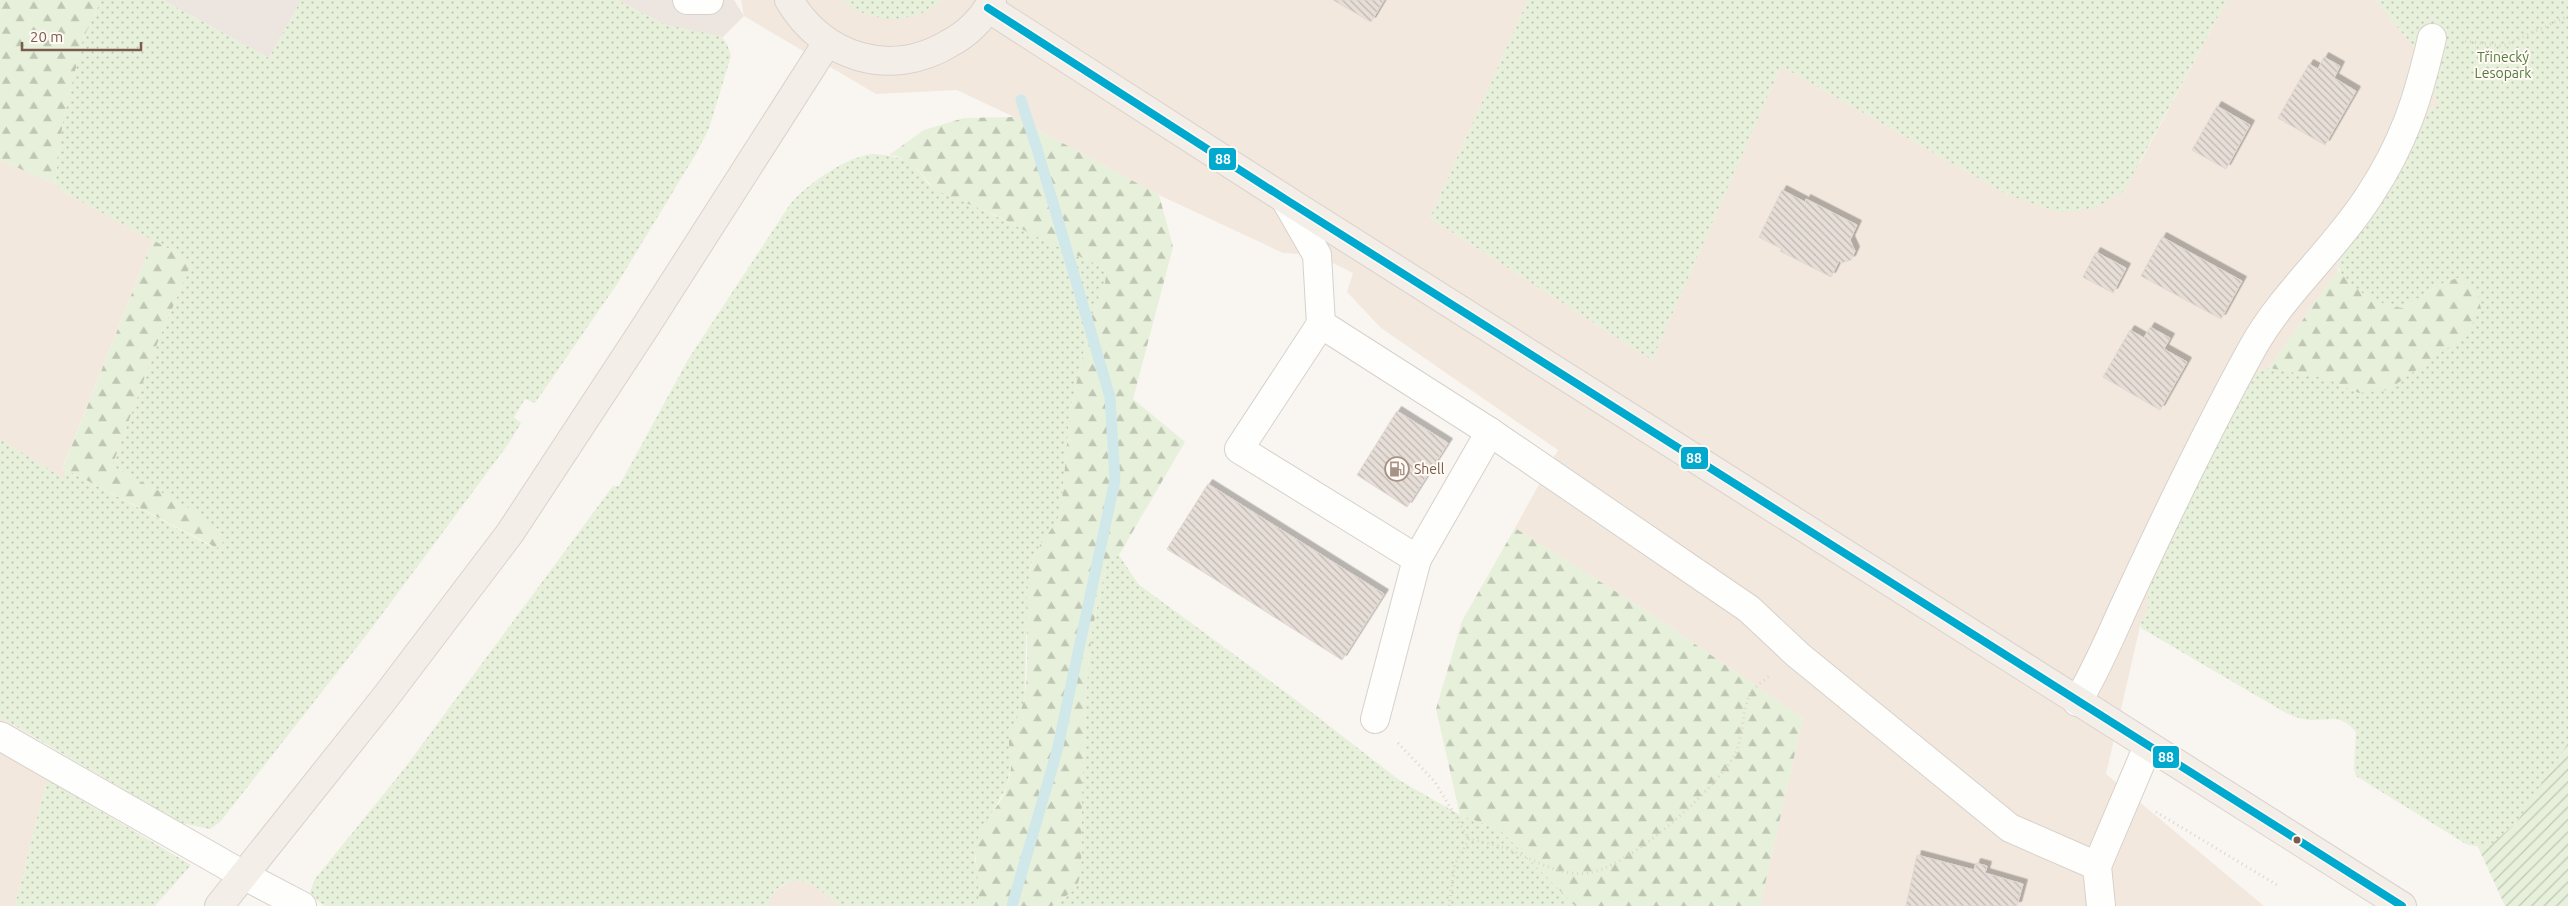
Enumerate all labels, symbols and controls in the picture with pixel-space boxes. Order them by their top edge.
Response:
scale bar [22,20,141,52]
text: 20 m [30,28,63,45]
park label: Třinecký Lesopark [2475,49,2531,81]
line badge: 88 [1208,147,1237,171]
text: 88 [1215,151,1231,167]
line badge: 88 [1680,446,1709,470]
text: 88 [1686,450,1702,466]
fuel station icon: Shell [1384,456,1410,482]
place label: Shell [1414,461,1445,477]
line badge: 88 [2152,745,2180,769]
text: 88 [2158,749,2174,765]
unlabelled marker [2292,835,2302,845]

